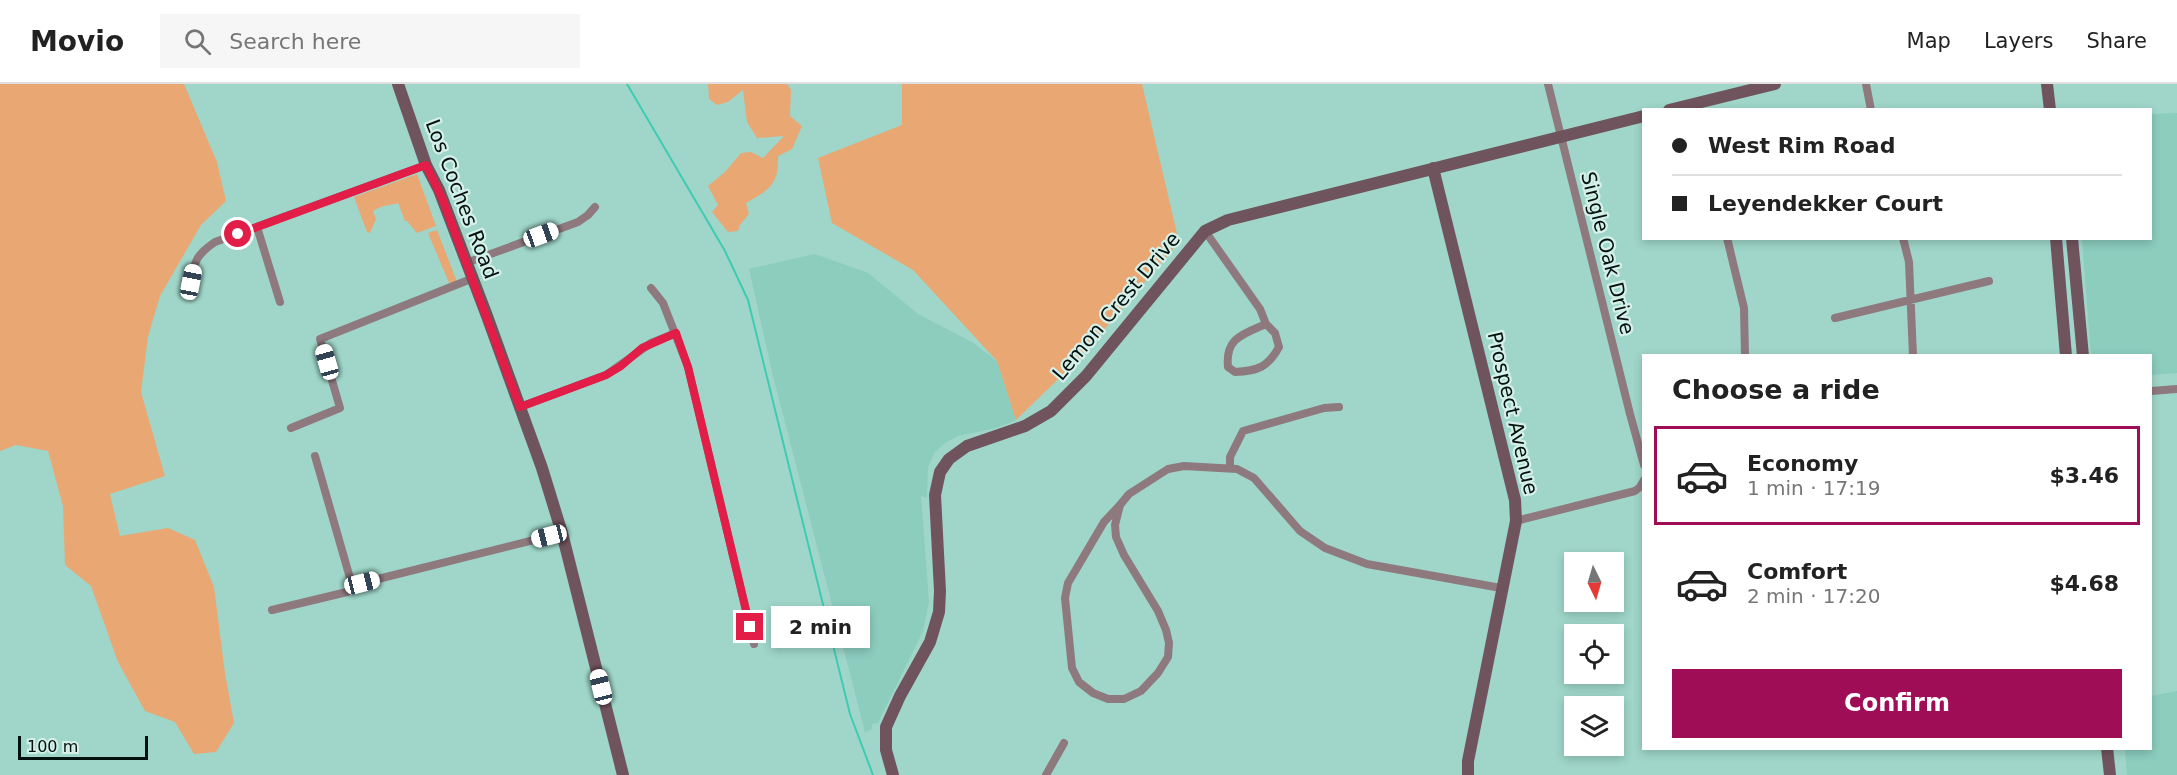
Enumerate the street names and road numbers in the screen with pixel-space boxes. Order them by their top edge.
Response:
street label: Los Coches Road [421,116,503,282]
street label: Single Oak Drive [1576,169,1640,337]
street label: Lemon Crest Drive [1047,227,1185,385]
street label: Prospect Avenue [1483,329,1543,497]

